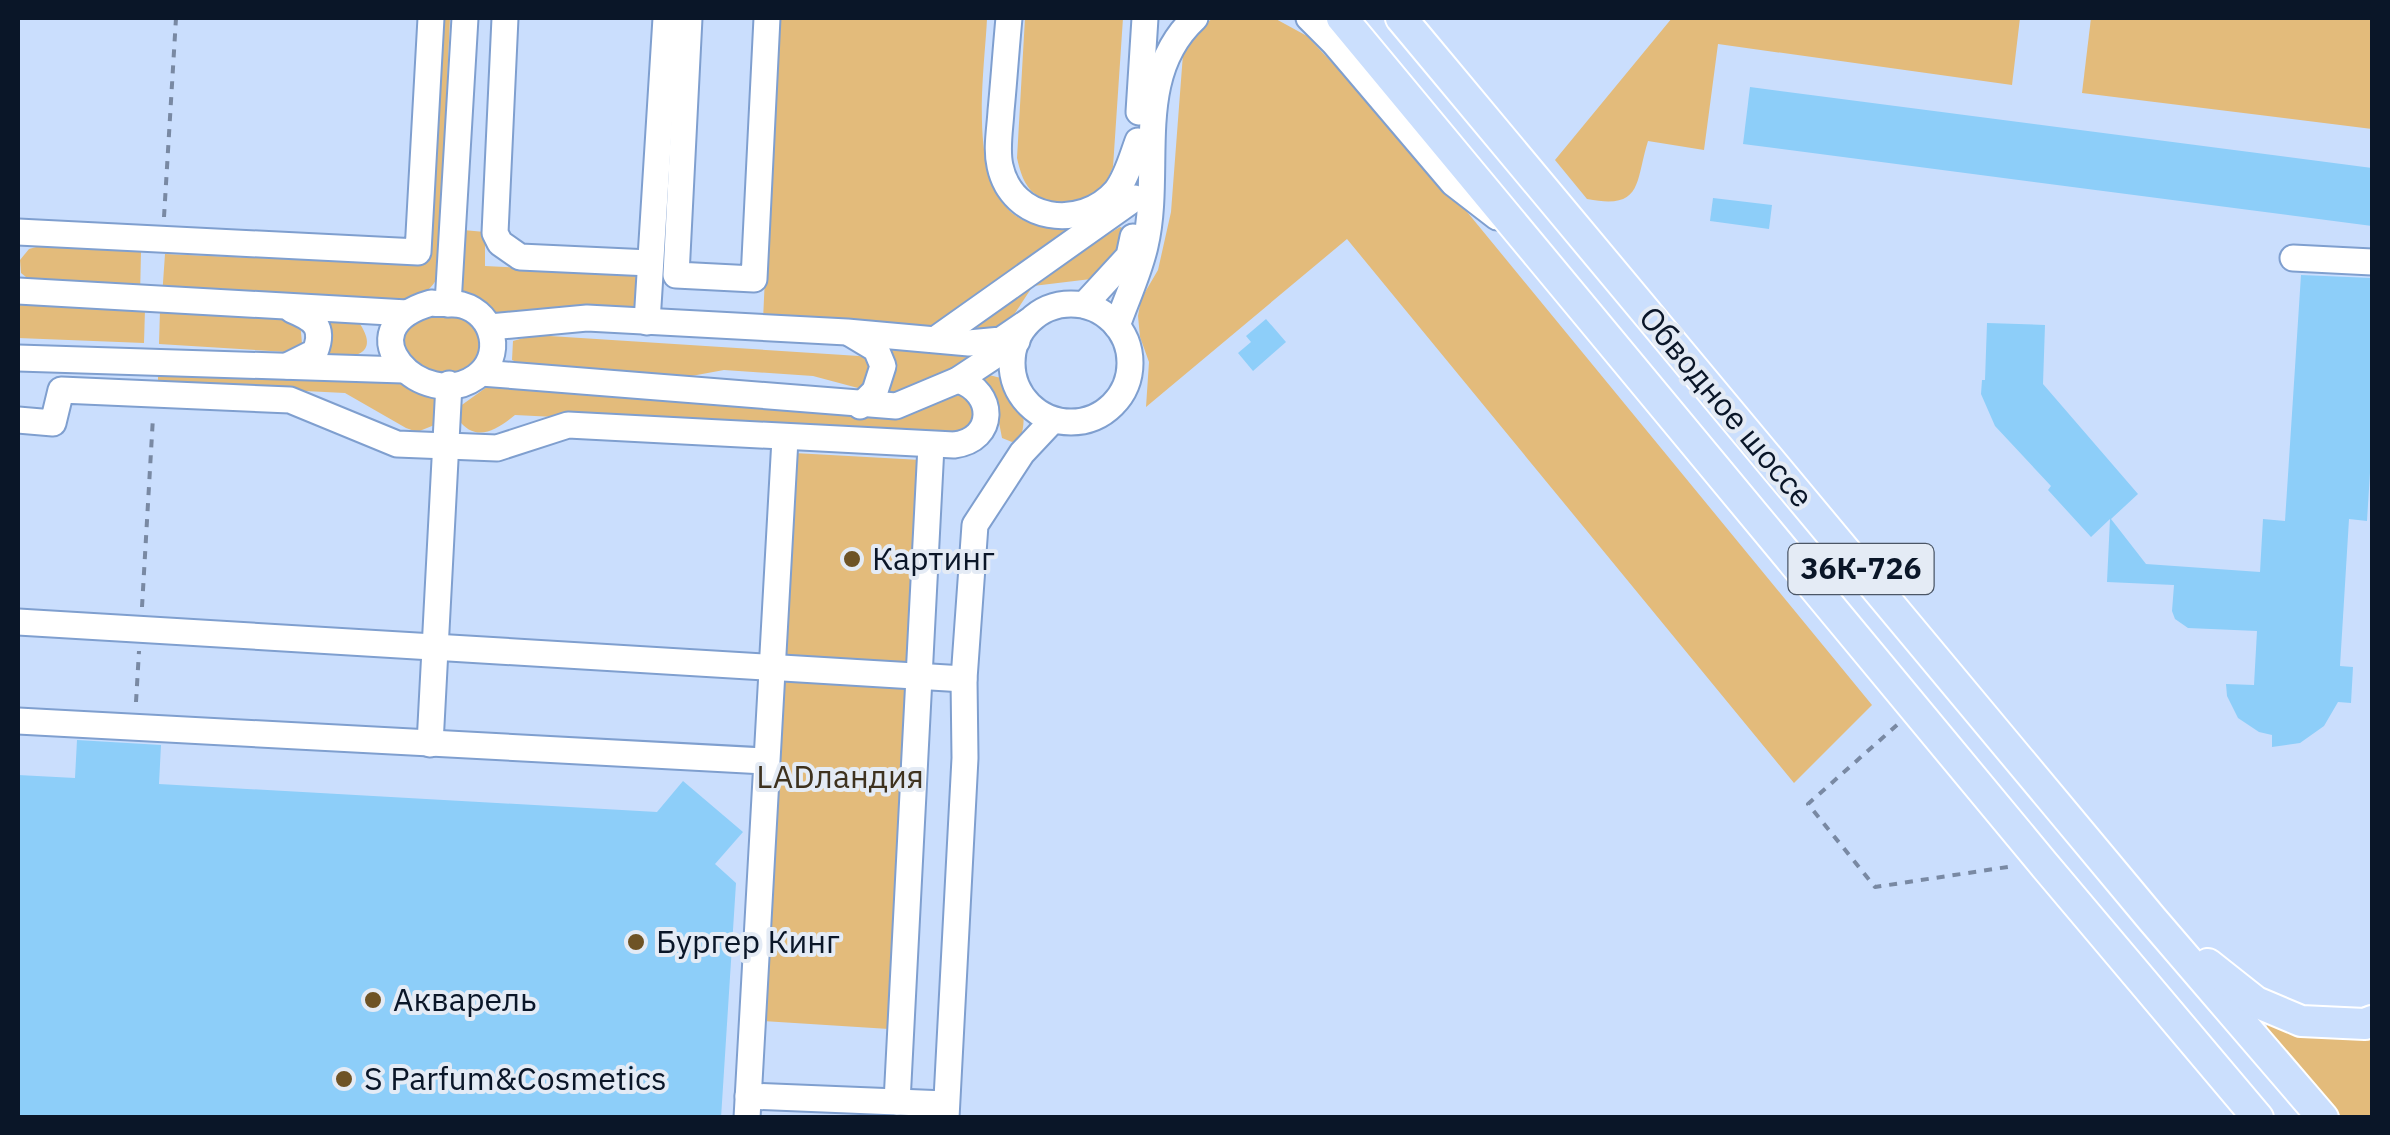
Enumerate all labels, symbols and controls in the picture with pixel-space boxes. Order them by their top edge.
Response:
street label: Обводное шоссе [1630,297,1823,516]
place label: Картинг [872,537,995,579]
road number: 36К-726 [1788,544,1934,594]
marker: Картинг [841,548,863,570]
park label: LADландия [756,755,924,797]
place label: Бургер Кинг [656,920,840,962]
marker: Бургер Кинг [625,931,647,953]
place label: Акварель [393,978,537,1020]
marker: Акварель [362,989,384,1011]
place label: S Parfum&Cosmetics [364,1057,667,1099]
marker: S Parfum&Cosmetics [333,1068,355,1090]

